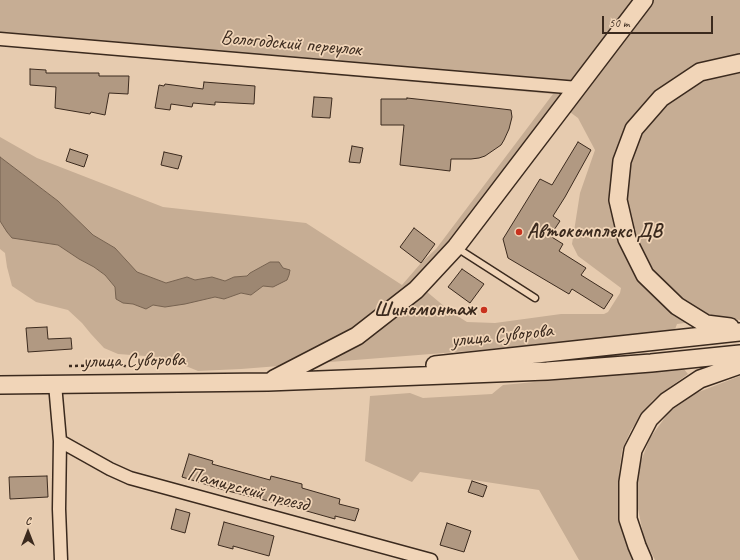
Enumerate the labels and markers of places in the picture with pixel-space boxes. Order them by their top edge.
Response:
place label: Автокомплекс ДВ [527,220,663,244]
marker: Автокомплекс ДВ [514,227,524,237]
place label: Шиномонтаж [374,298,476,322]
marker: Шиномонтаж [479,305,489,315]

